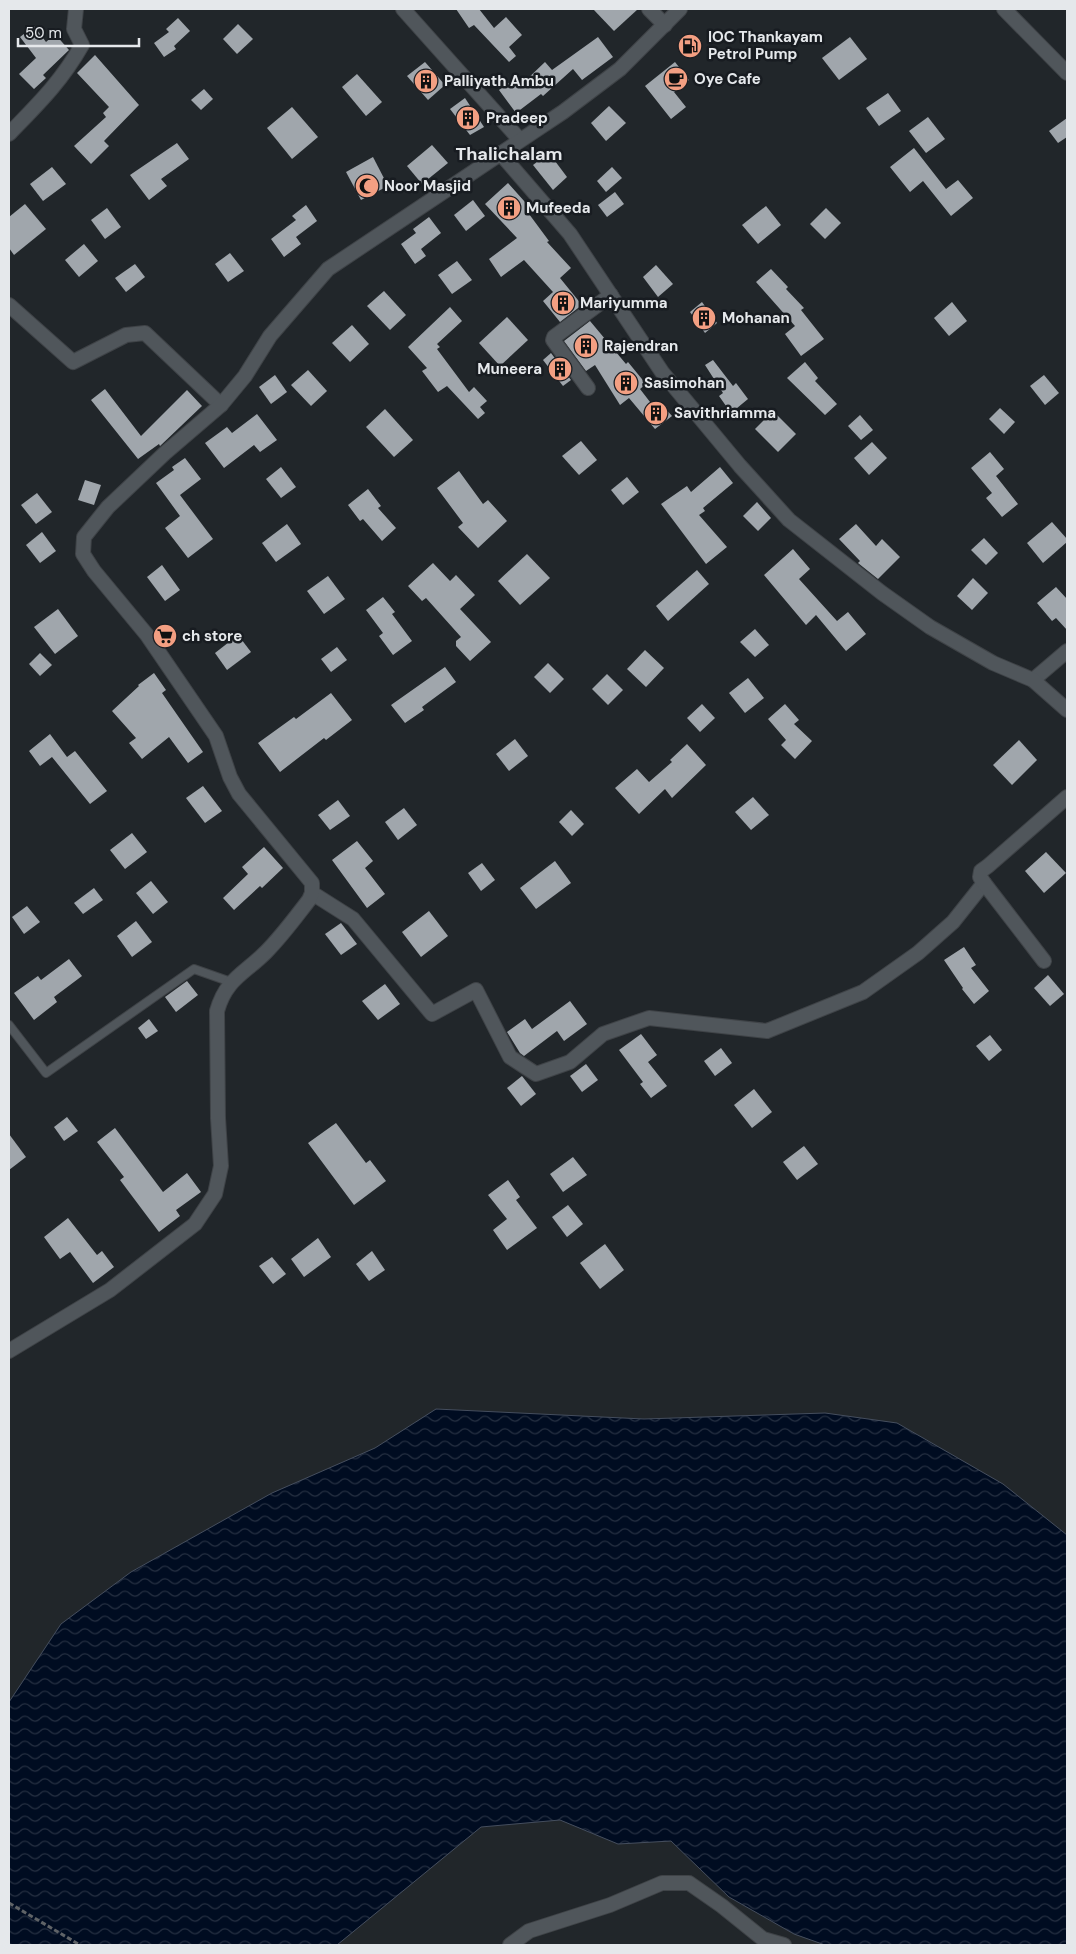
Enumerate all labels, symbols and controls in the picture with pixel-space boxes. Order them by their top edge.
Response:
scale bar [18,15,139,47]
text: 50 m [25,23,62,43]
place label: IOC Thankayam Petrol Pump [708,27,823,64]
fuel station icon: IOC Thankayam Petrol Pump [677,33,703,59]
cafe icon: Oye Cafe [663,66,689,92]
building icon: Palliyath Ambu [413,68,439,94]
place label: Oye Cafe [694,69,761,89]
place label: Palliyath Ambu [444,71,554,91]
building icon: Pradeep [455,105,481,131]
place label: Pradeep [486,108,548,128]
district label: Thalichalam [455,142,563,166]
mosque icon: Noor Masjid [354,173,380,199]
place label: Noor Masjid [384,176,471,196]
building icon: Mufeeda [496,195,522,221]
place label: Mufeeda [526,198,590,218]
building icon: Mariyumma [550,290,576,316]
place label: Mariyumma [580,293,668,313]
building icon: Mohanan [691,305,717,331]
place label: Mohanan [722,308,790,328]
building icon: Rajendran [573,333,599,359]
place label: Rajendran [604,336,678,356]
building icon: Muneera [547,356,573,382]
place label: Muneera [477,359,542,379]
building icon: Sasimohan [613,370,639,396]
place label: Sasimohan [644,373,725,393]
building icon: Savithriamma [643,400,669,426]
place label: Savithriamma [674,403,776,423]
supermarket icon: ch store [152,623,178,649]
place label: ch store [182,626,242,646]

